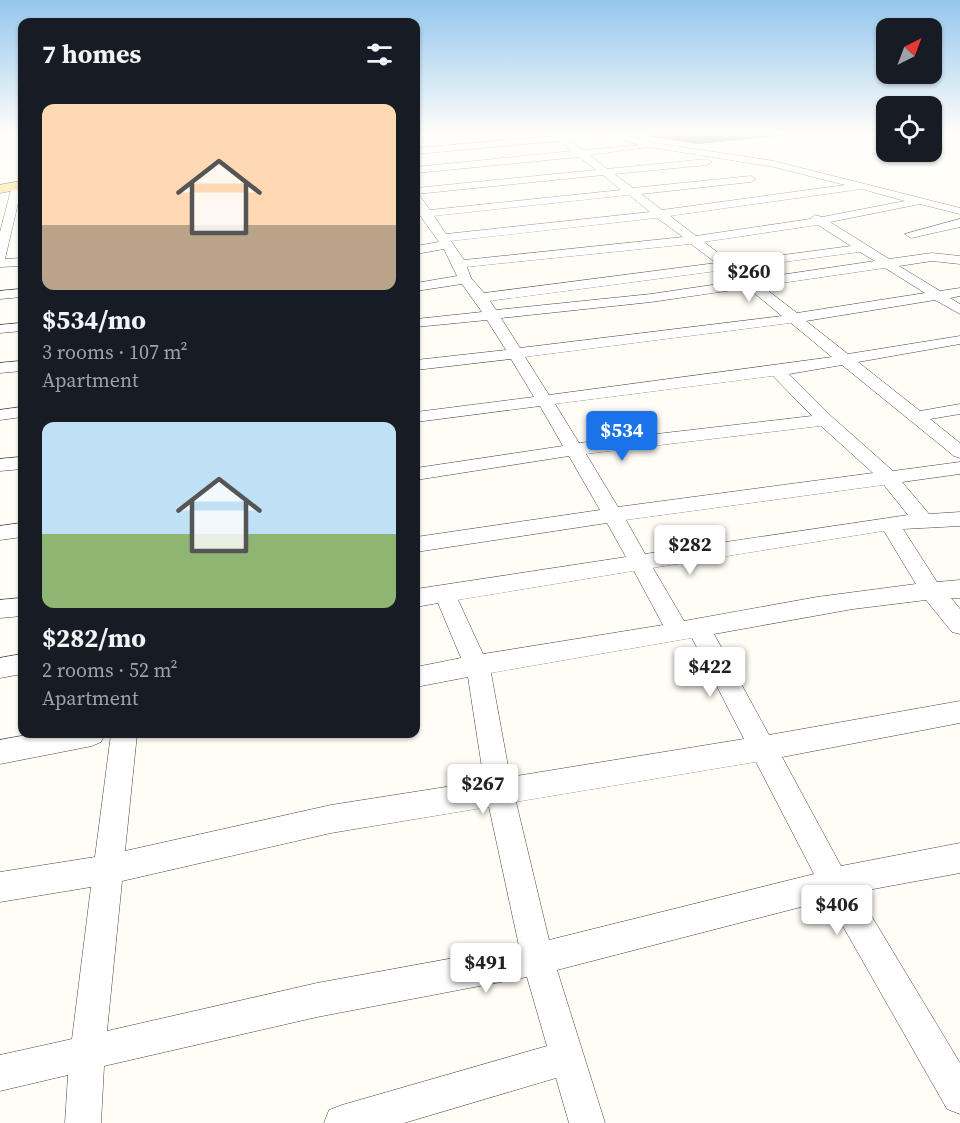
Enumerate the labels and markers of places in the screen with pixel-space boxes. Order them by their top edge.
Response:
pin: $260 [713,252,785,303]
pin: $534 [586,411,658,462]
pin: $282 [654,525,726,576]
pin: $422 [674,647,746,698]
pin: $267 [447,764,519,815]
pin: $406 [801,885,873,936]
pin: $491 [450,943,522,994]

